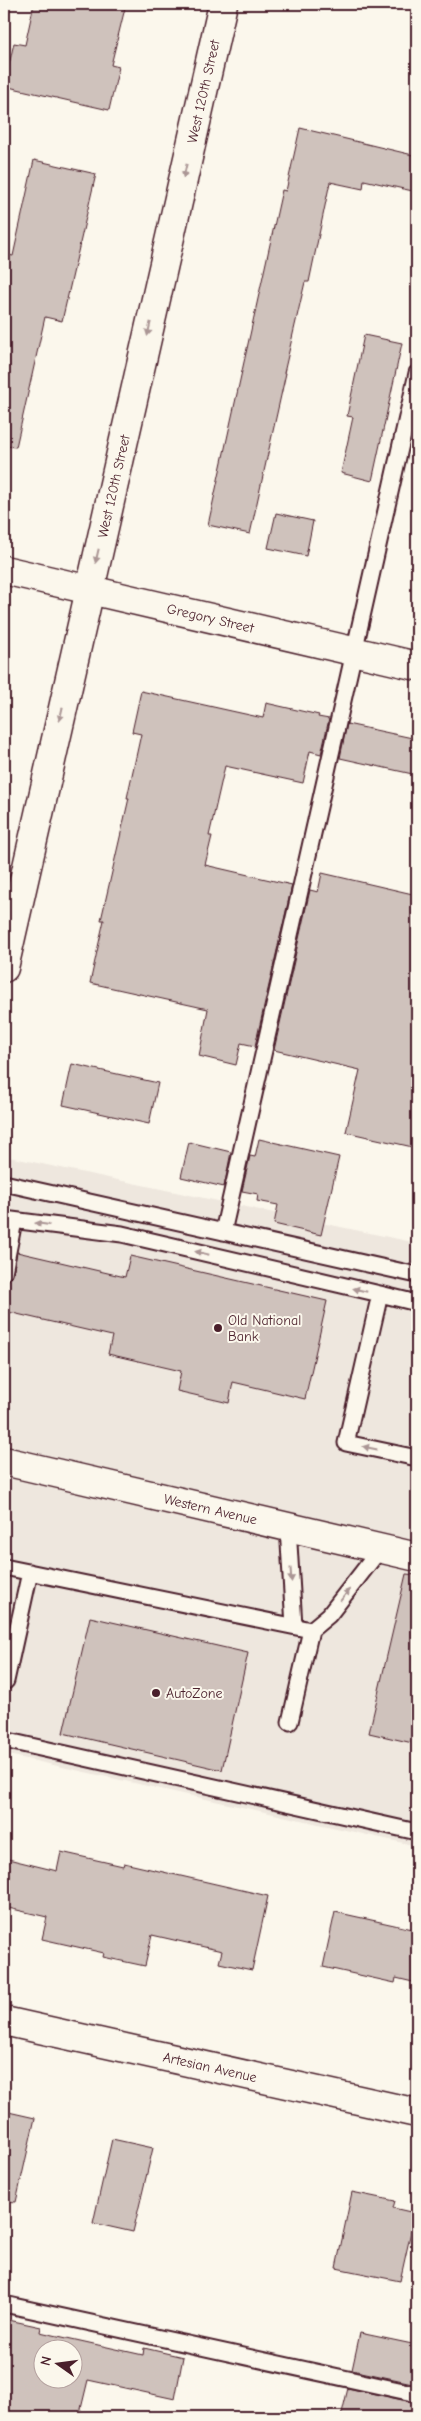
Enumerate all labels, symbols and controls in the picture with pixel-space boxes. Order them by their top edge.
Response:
street label: West 120th Street [184,37,224,145]
one-way arrow [181,163,189,178]
one-way arrow [145,322,153,337]
street label: West 120th Street [94,432,134,540]
one-way arrow [93,548,101,563]
street label: Gregory Street [165,600,257,637]
one-way arrow [57,707,65,722]
one-way arrow [34,1220,50,1228]
one-way arrow [194,1249,209,1257]
one-way arrow [352,1286,367,1294]
place label: Old National Bank [228,1312,301,1345]
marker: Old National Bank [212,1322,224,1334]
one-way arrow [361,1443,377,1451]
street label: Western Avenue [162,1490,259,1529]
one-way arrow [287,1568,295,1584]
one-way arrow [339,1589,350,1602]
place label: AutoZone [166,1685,223,1702]
marker: AutoZone [150,1687,162,1699]
street label: Artesian Avenue [161,2049,258,2086]
north arrow [32,2338,82,2388]
text: N [37,2354,55,2367]

